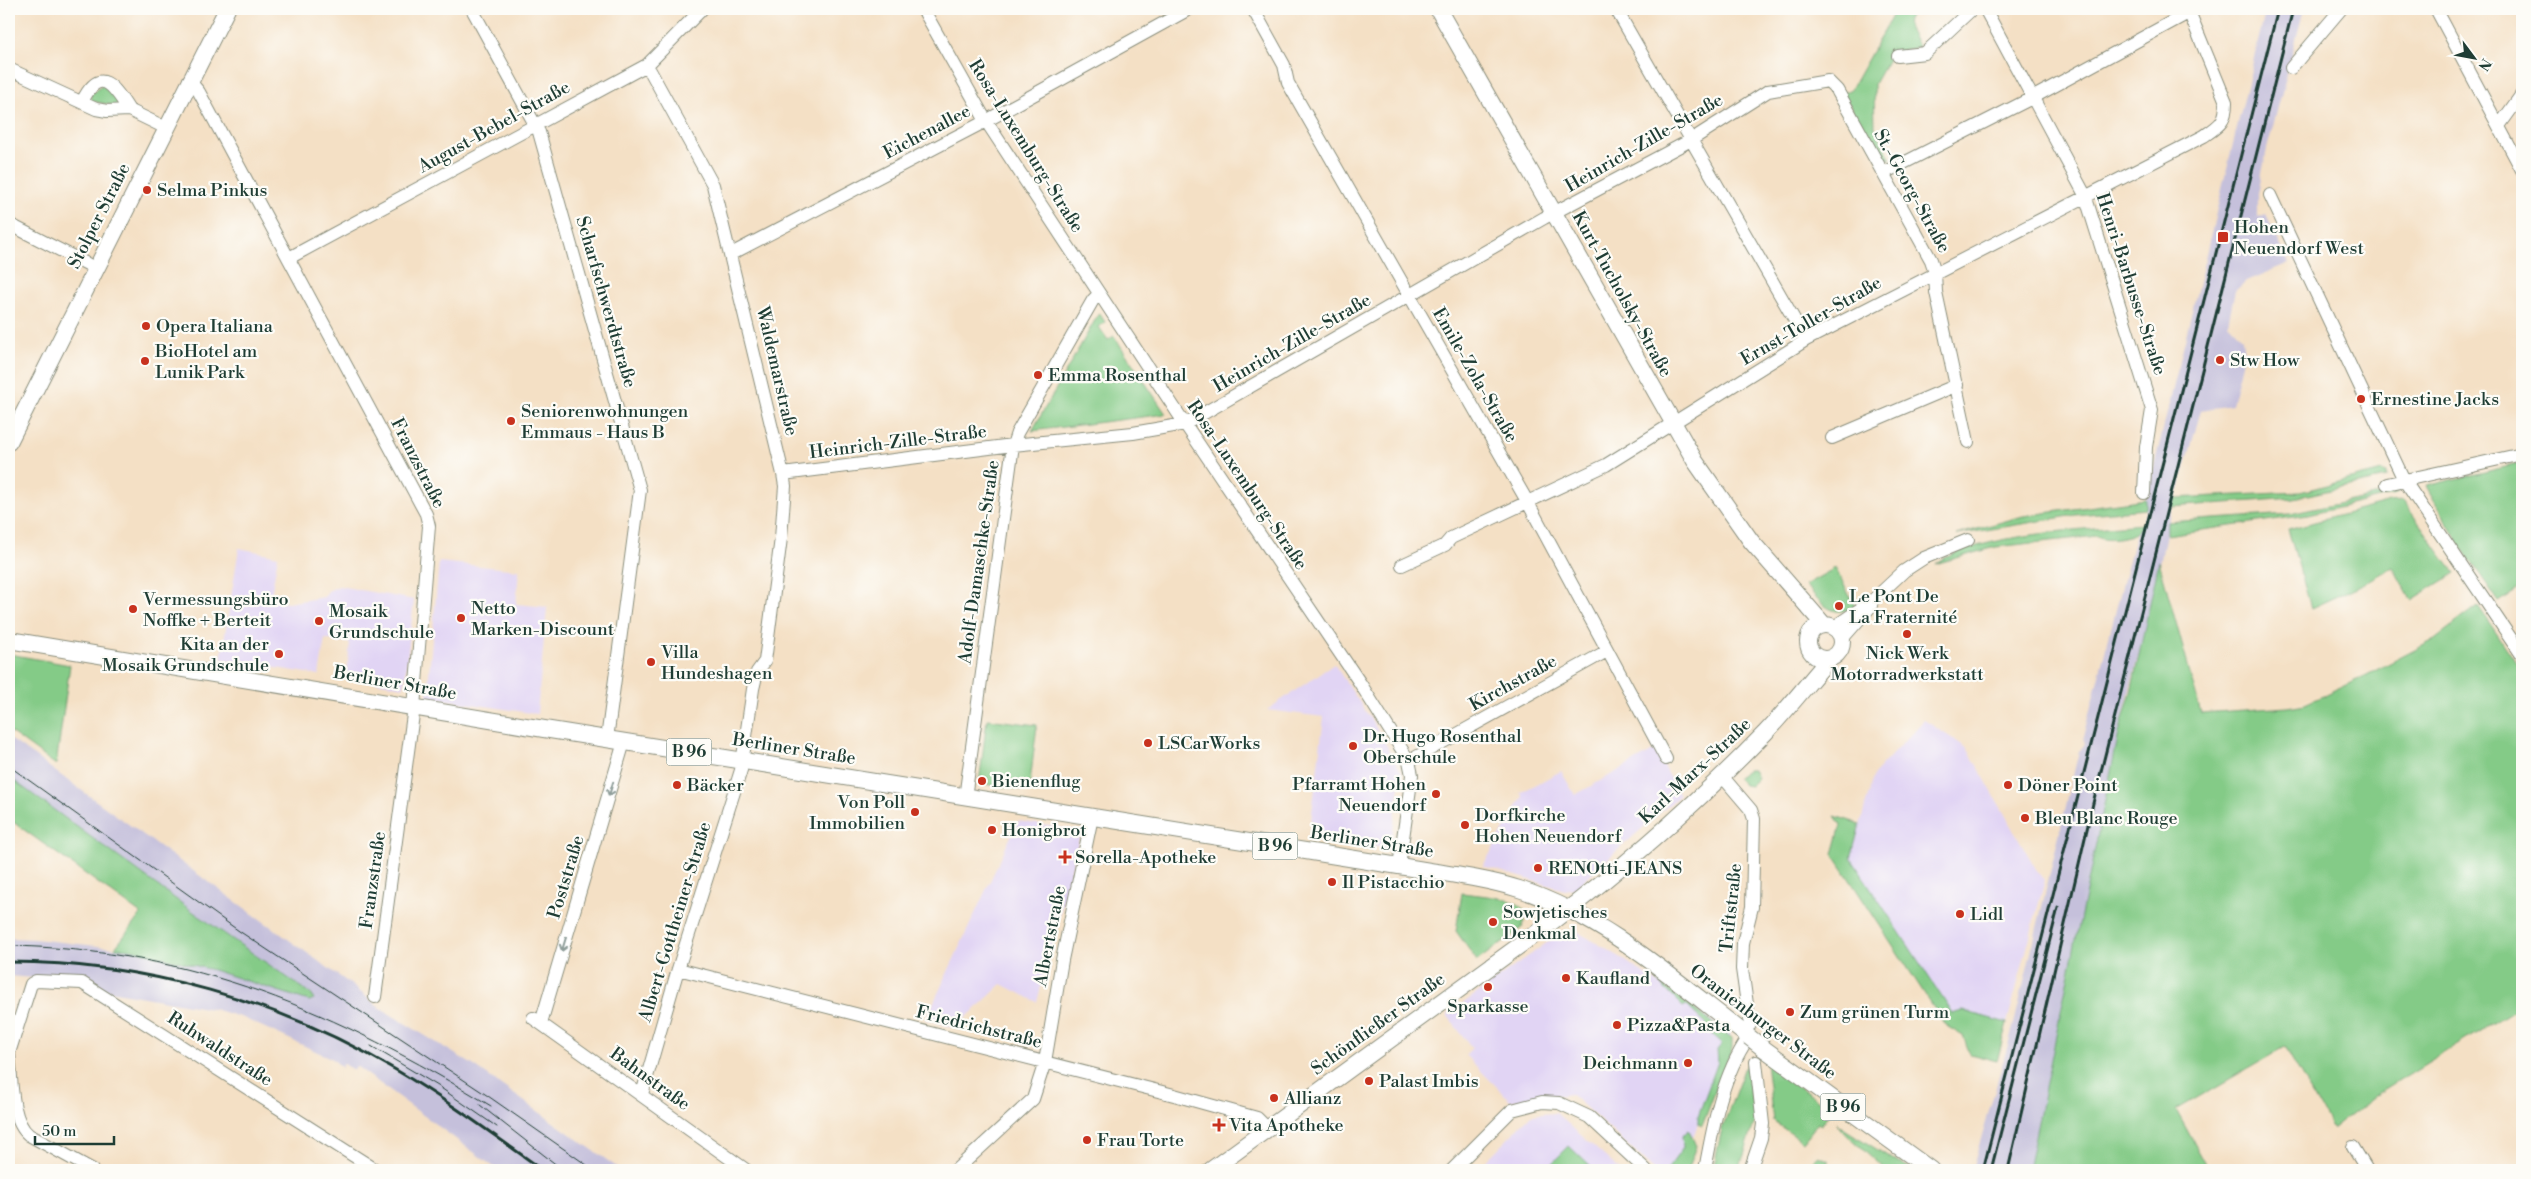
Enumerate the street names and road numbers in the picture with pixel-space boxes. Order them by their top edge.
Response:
street label: Rosa-Luxemburg-Straße [963,55,1089,237]
street label: August-Bebel-Straße [413,76,574,179]
street label: Heinrich-Zille-Straße [1561,88,1727,198]
street label: Eichenallee [879,99,975,165]
street label: St.-Georg-Straße [1868,125,1956,257]
street label: Stolper Straße [63,159,135,273]
street label: Henri-Barbusse-Straße [2091,190,2171,378]
street label: Kurt-Tucholsky-Straße [1567,207,1677,381]
street label: Scharfschwerdtstraße [570,214,642,390]
street label: Ernst-Toller-Straße [1736,271,1886,371]
street label: Heinrich-Zille-Straße [1209,288,1375,398]
street label: Waldemarstraße [751,303,803,438]
street label: Emile-Zola-Straße [1427,303,1523,447]
street label: Rosa-Luxemburg-Straße [1182,396,1312,574]
street label: Franzstraße [385,414,451,512]
street label: Heinrich-Zille-Straße [808,420,988,464]
street label: Adolf-Damaschke-Straße [953,459,1005,666]
street label: Kirchstraße [1465,650,1561,716]
street label: Berliner Straße [331,661,458,705]
street label: Karl-Marx-Straße [1634,713,1756,829]
street label: Berliner Straße [730,728,857,770]
road number: B 96 [666,739,712,766]
street label: Albert-Gottheiner-Straße [633,819,716,1026]
street label: Berliner Straße [1308,821,1435,863]
street label: Franzstraße [355,830,391,930]
road number: B 96 [1252,832,1298,859]
street label: Poststraße [542,833,590,921]
street label: Triftstraße [1715,862,1747,954]
street label: Albertstraße [1029,884,1071,989]
street label: Oranienburger Straße [1685,959,1841,1085]
street label: Schönfließer Straße [1306,968,1450,1080]
street label: Friedrichstraße [914,1000,1044,1054]
street label: Ruhwaldstraße [163,1006,277,1092]
street label: Bahnstraße [605,1042,695,1116]
road number: B 96 [1820,1094,1866,1120]

